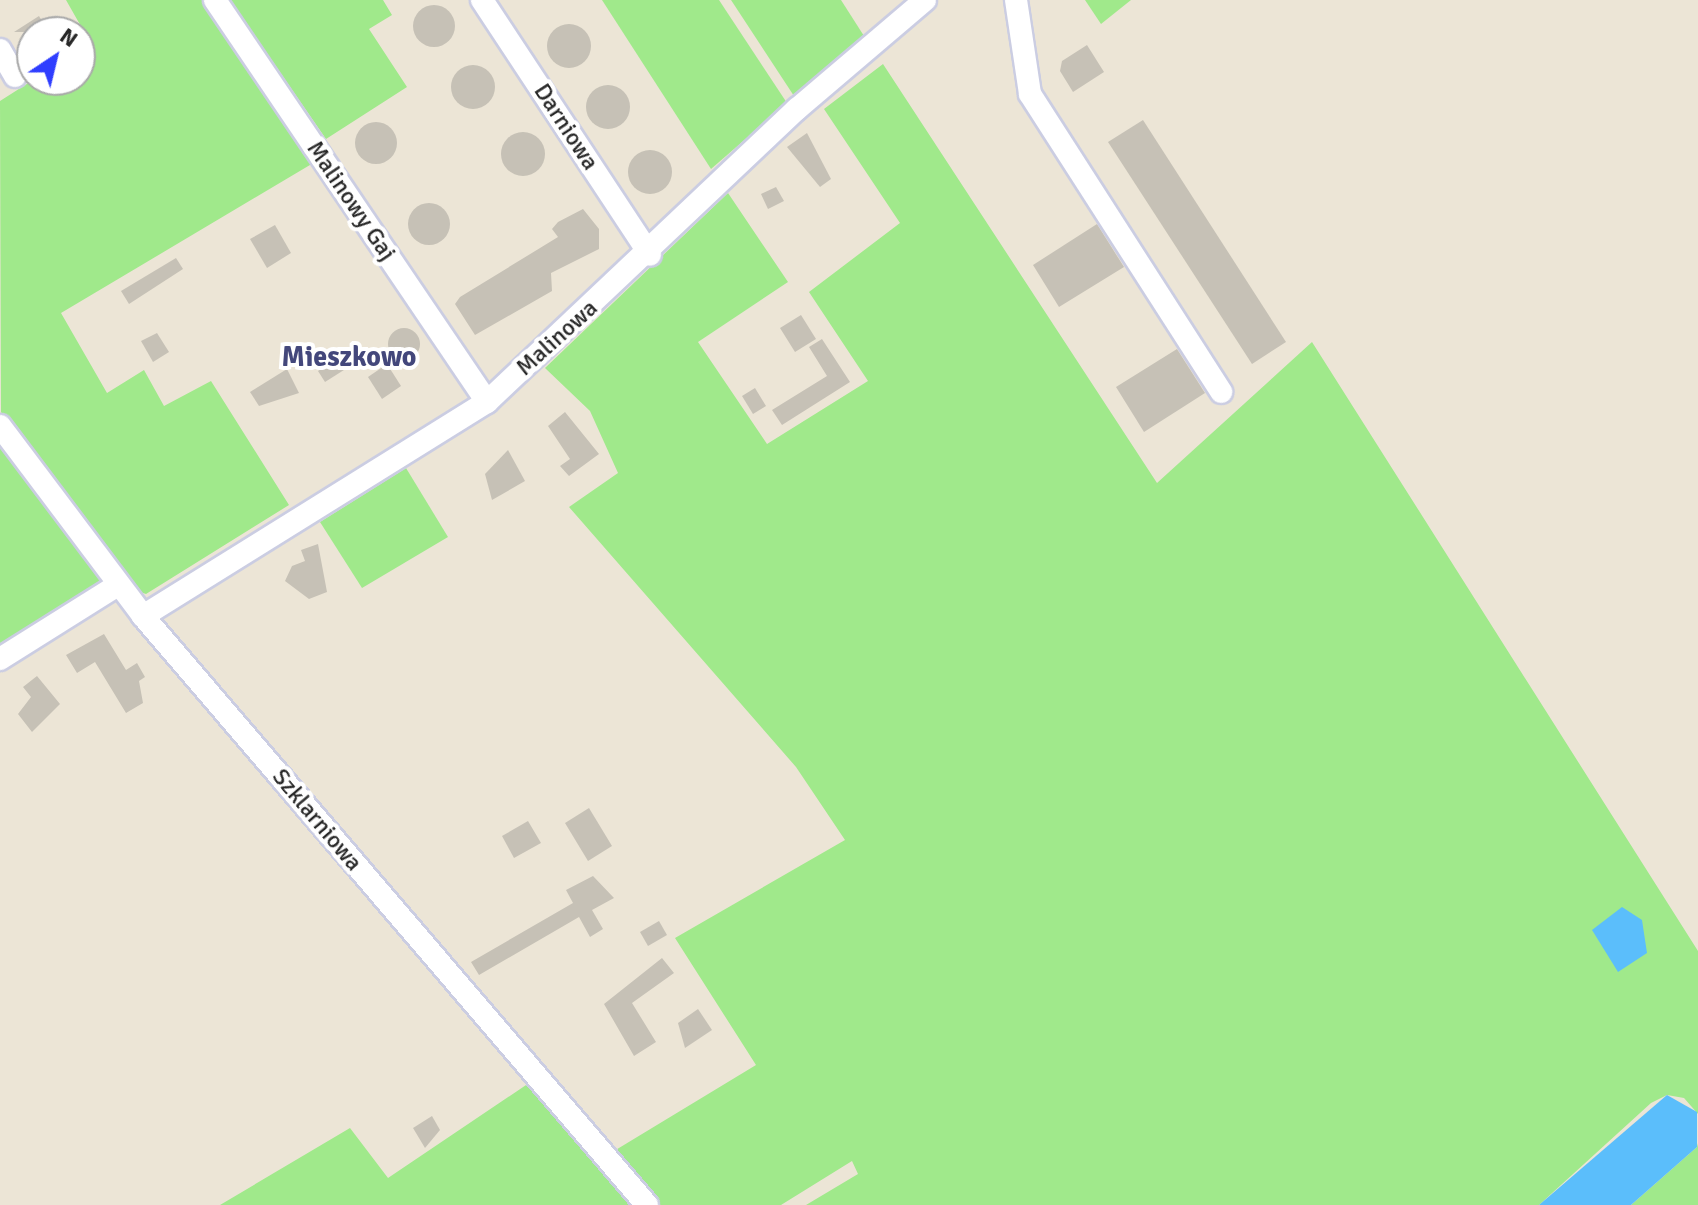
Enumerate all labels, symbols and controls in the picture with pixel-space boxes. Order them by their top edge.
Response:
north arrow [16,16,96,96]
text: N [55,22,83,53]
street label: Darniowa [527,78,605,176]
street label: Malinowy Gaj [300,136,402,266]
street label: Malinowa [510,294,604,382]
district label: Mieszkowo [282,340,416,374]
street label: Szklarniowa [266,763,368,877]

